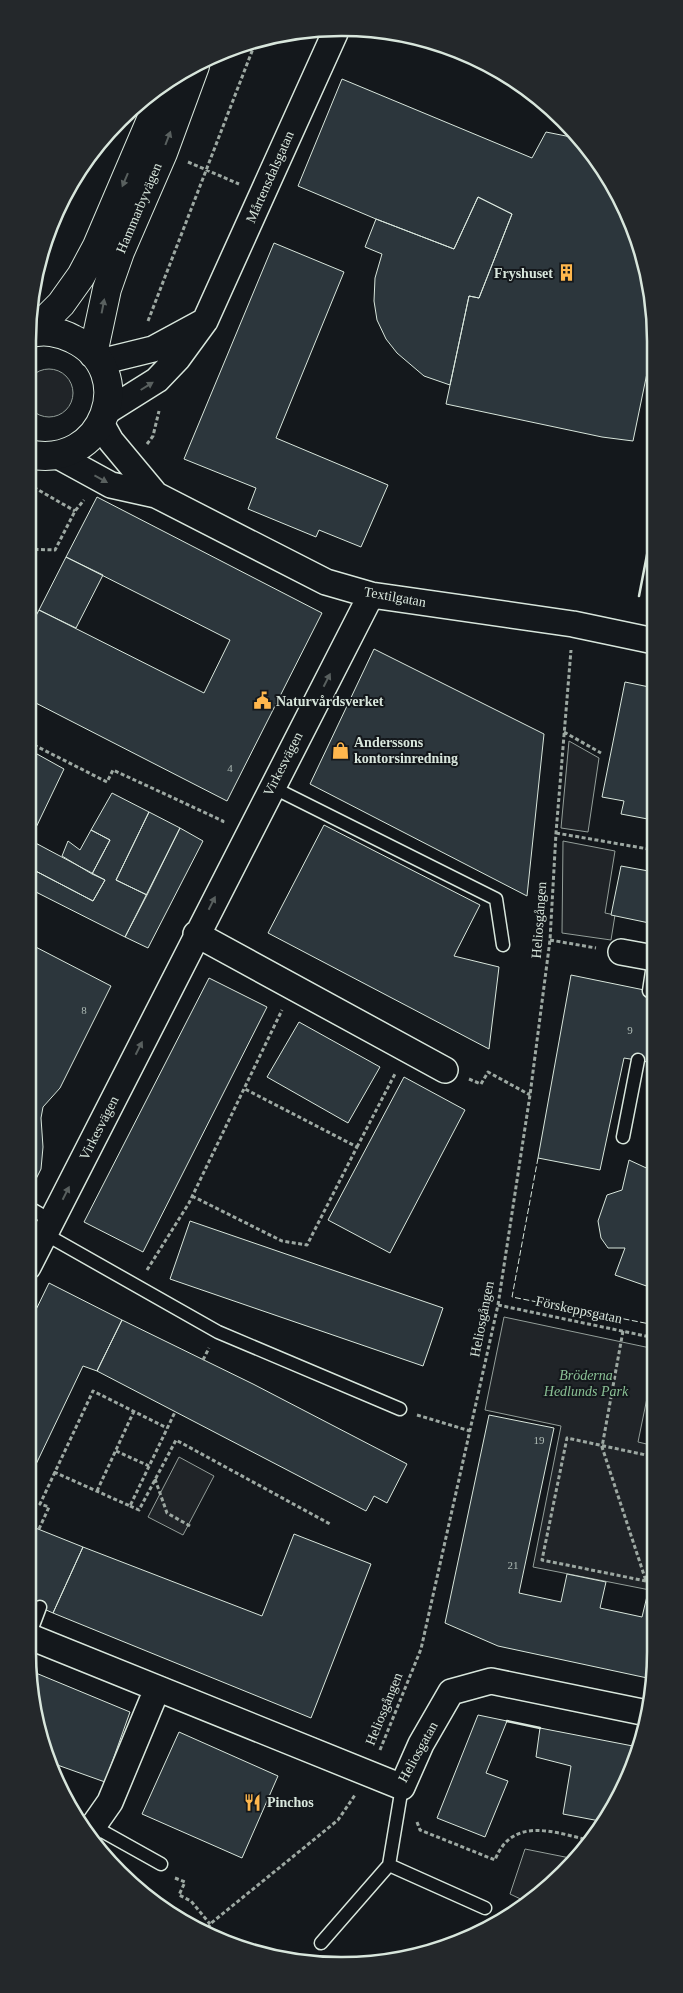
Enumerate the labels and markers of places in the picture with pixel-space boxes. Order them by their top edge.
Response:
building icon: Fryshuset [557,263,577,283]
place label: Fryshuset [494,266,553,281]
public building icon: Naturvårdsverket [252,691,272,711]
place label: Naturvårdsverket [276,694,384,709]
place label: Anderssons kontorsinredning [354,735,458,766]
shop icon: Anderssons kontorsinredning [330,740,350,760]
restaurant icon: Pinchos [243,1792,263,1812]
place label: Pinchos [267,1795,314,1810]

